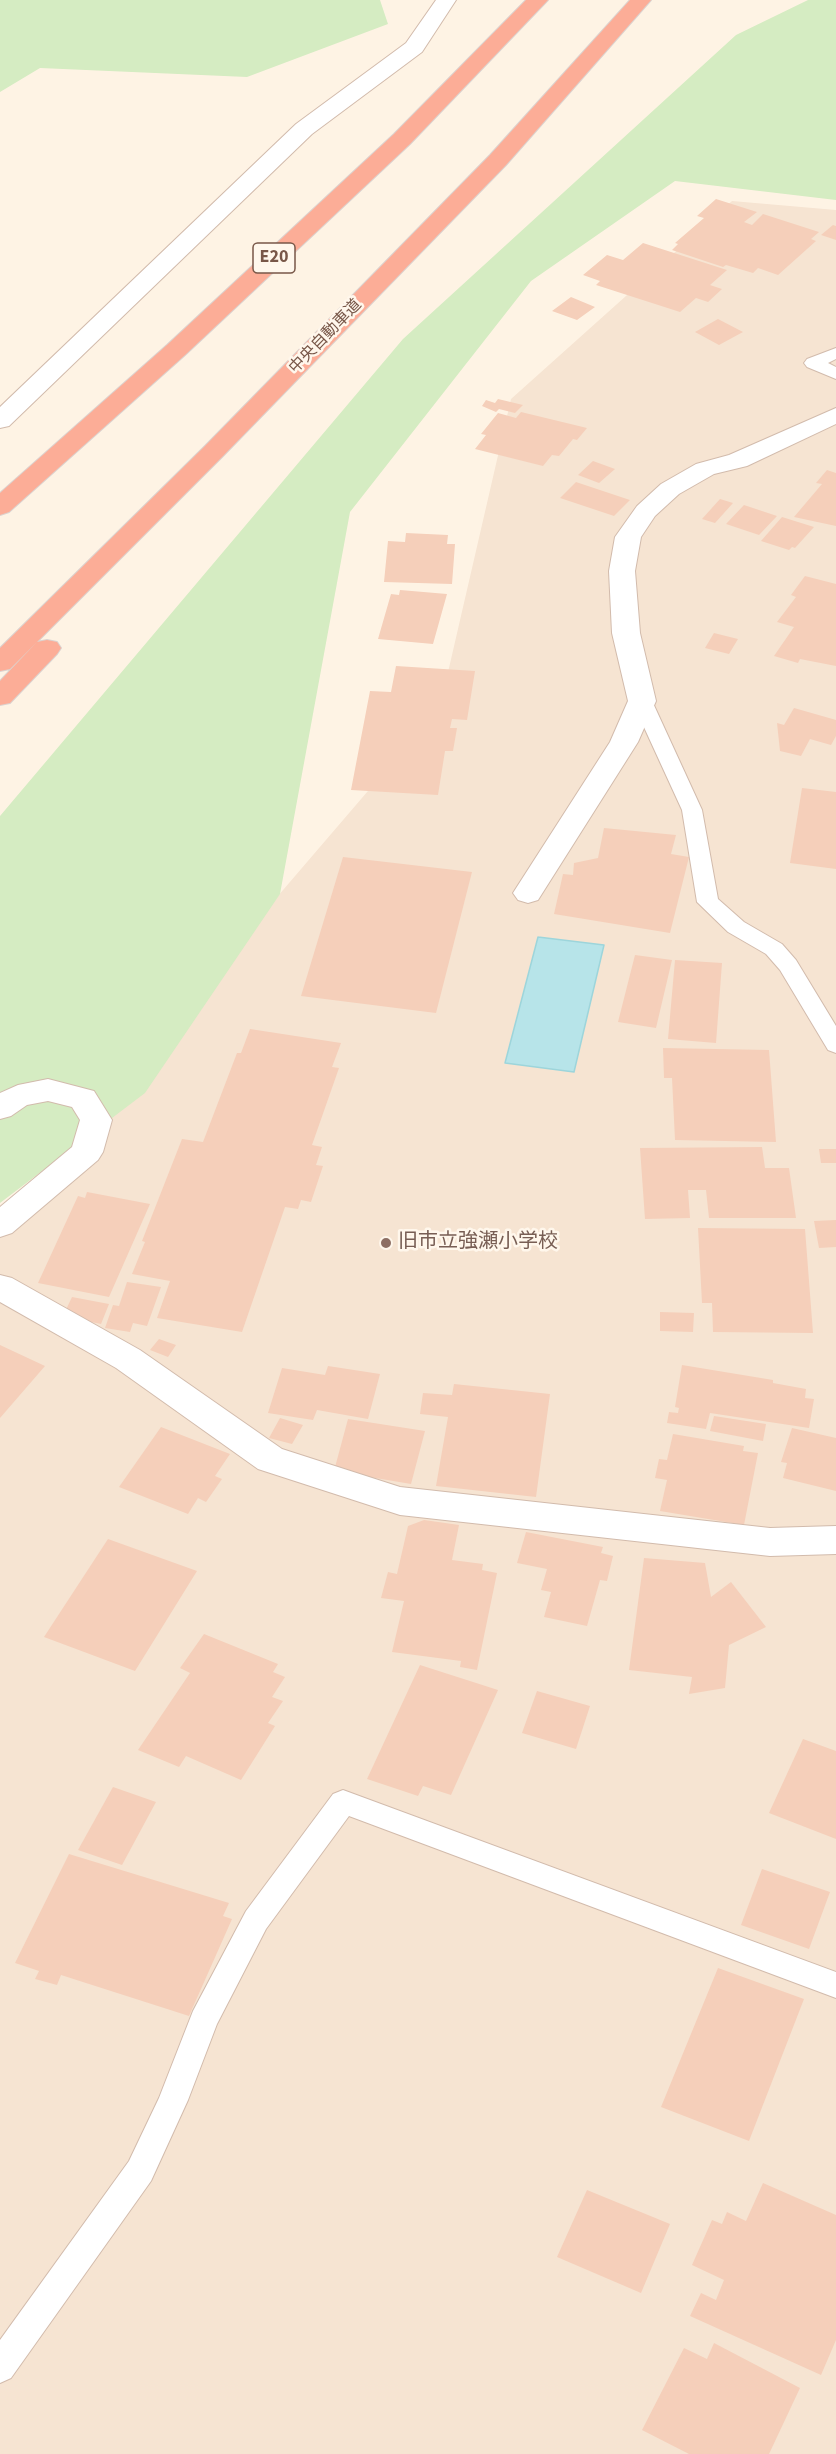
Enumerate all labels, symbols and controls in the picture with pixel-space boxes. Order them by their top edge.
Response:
road number: E20 [253,243,295,273]
street label: 中央自動車道 [286,296,366,378]
place label: 旧市立強瀬小学校 [398,1231,558,1255]
marker: 旧市立強瀬小学校 [379,1236,393,1250]

